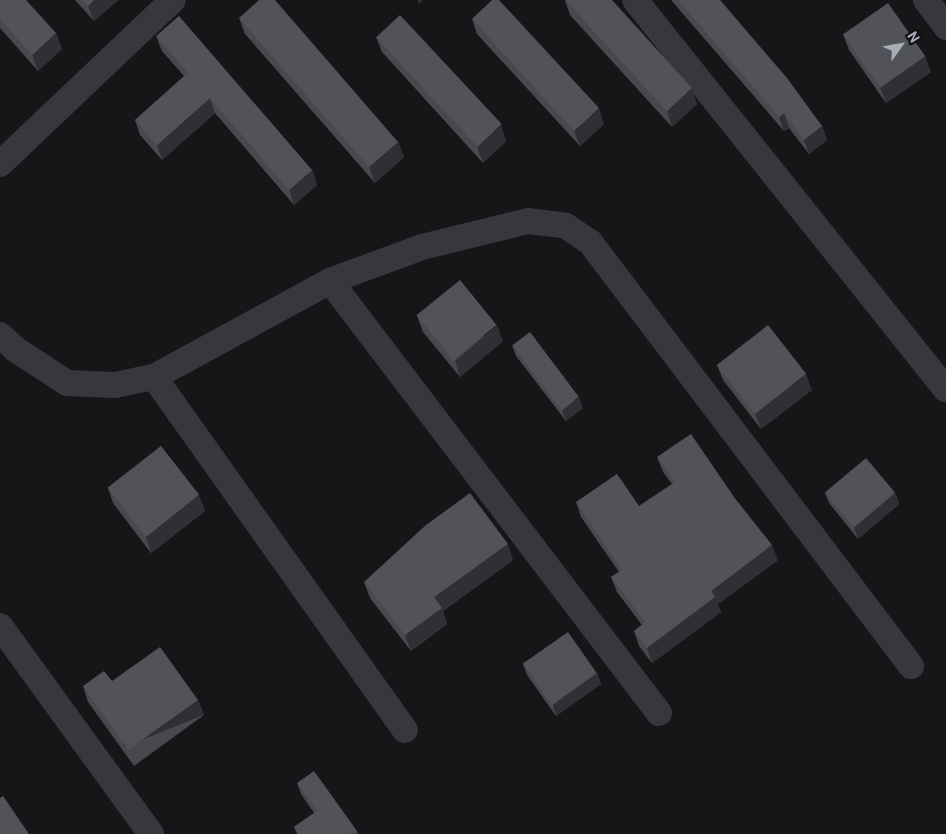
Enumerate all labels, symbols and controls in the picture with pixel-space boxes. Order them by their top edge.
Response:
north arrow [876,20,926,70]
text: N [904,29,923,45]

